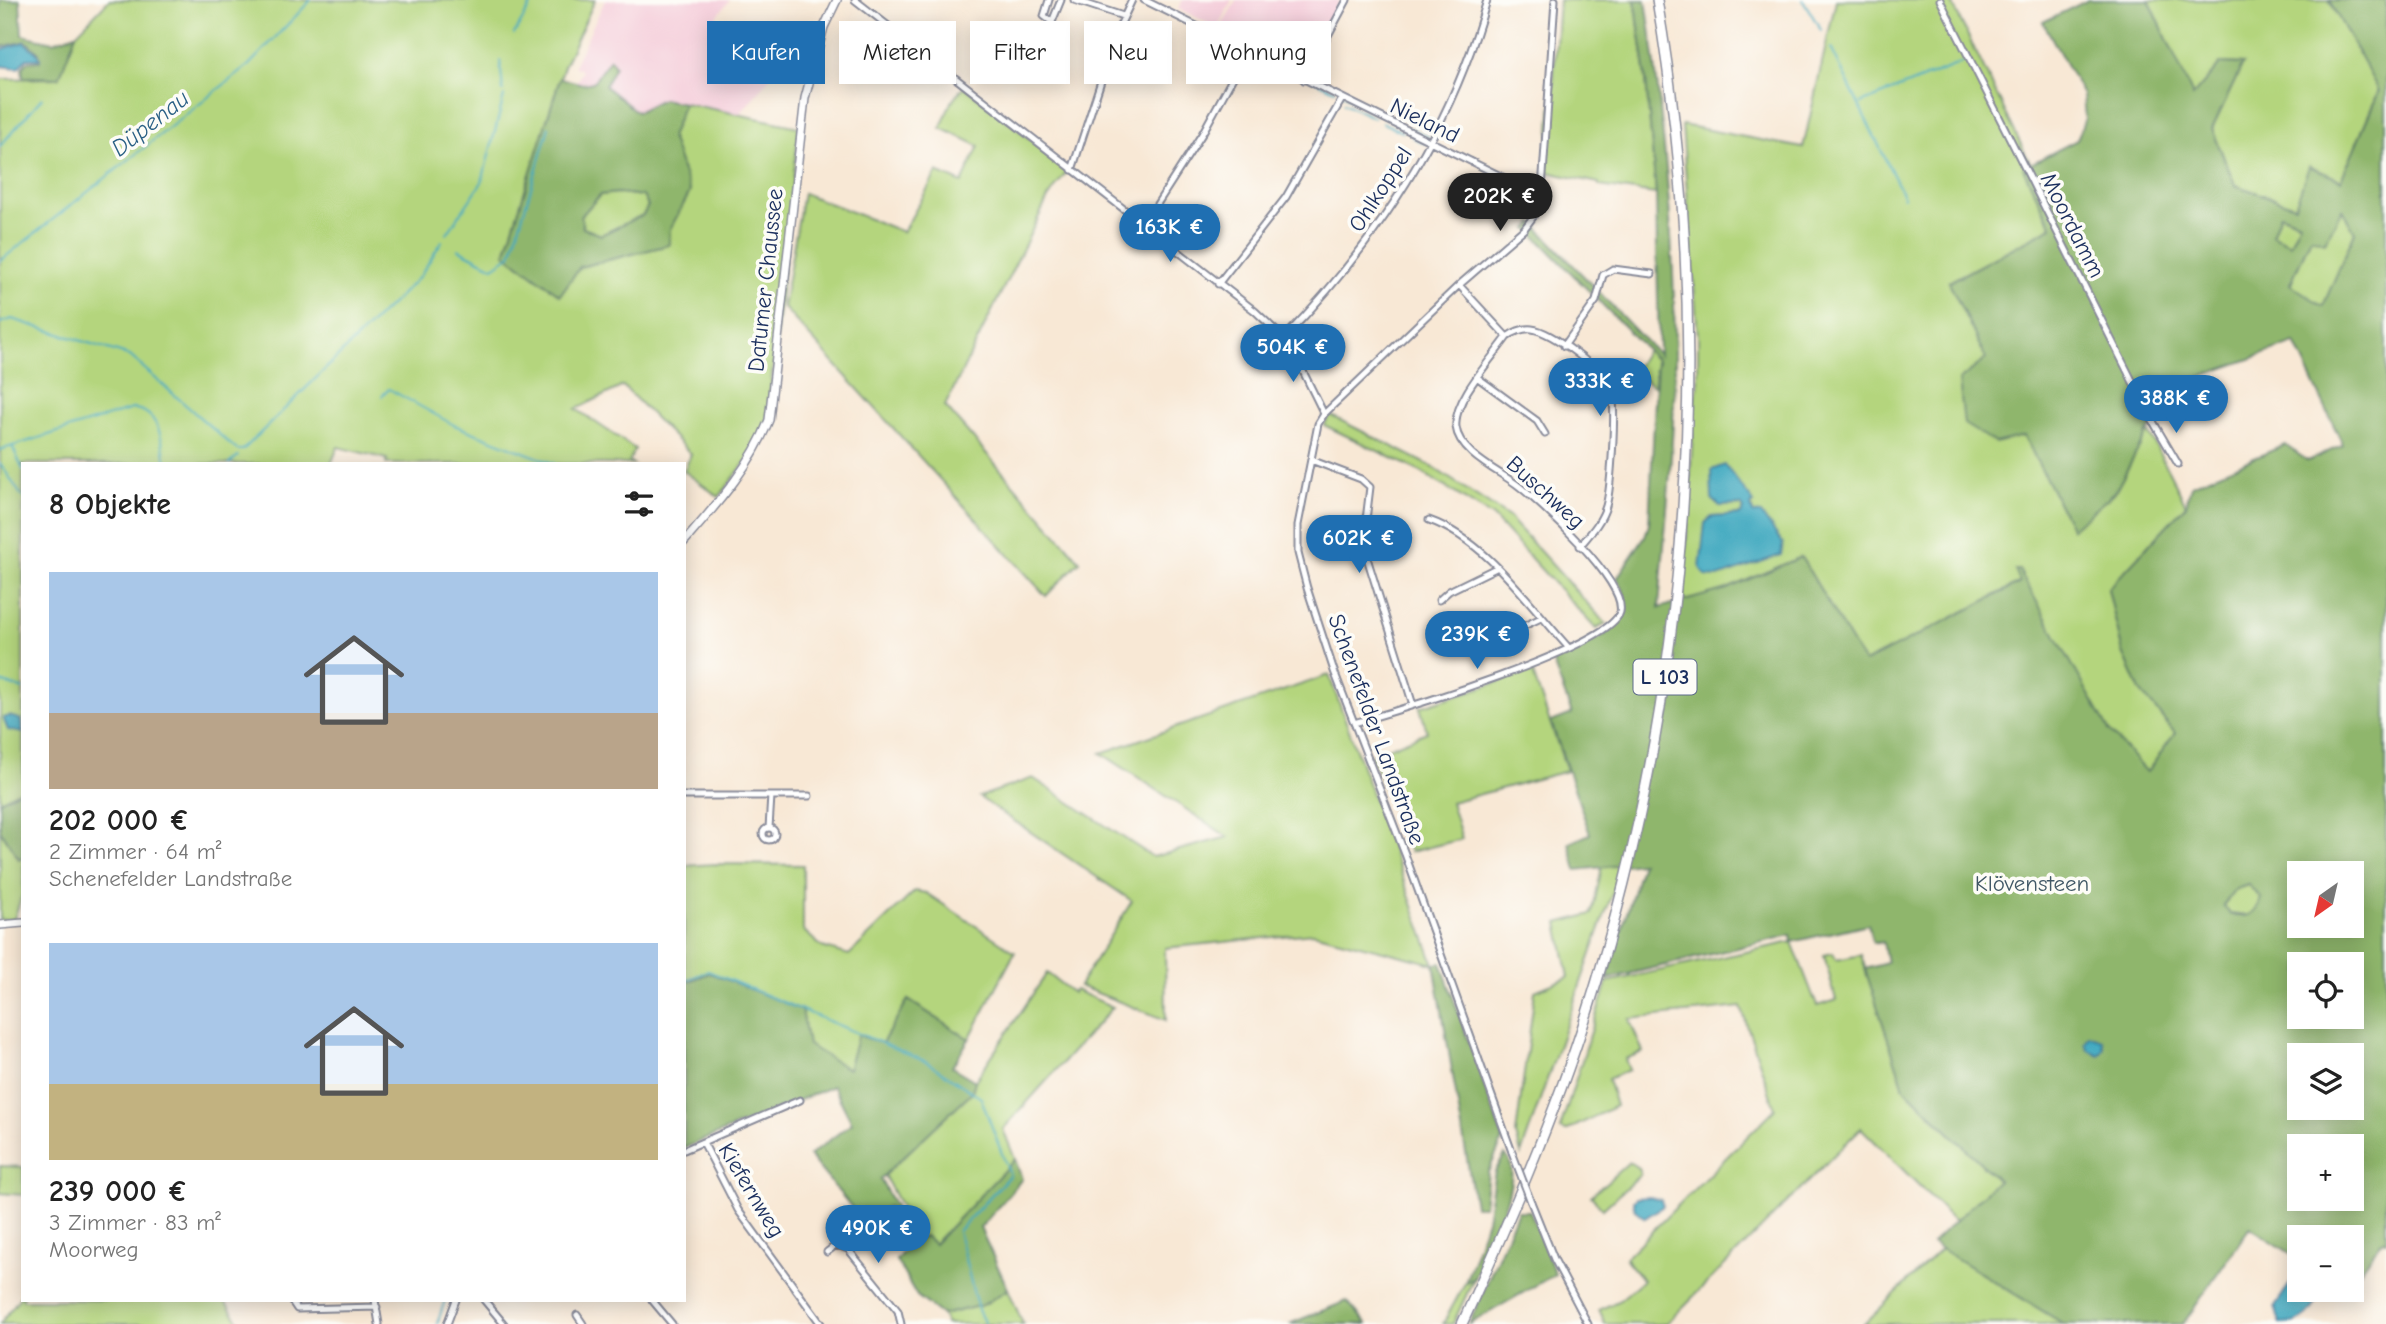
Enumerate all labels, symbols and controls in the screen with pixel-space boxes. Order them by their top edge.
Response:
chip: Kaufen [707,21,825,84]
chip: Mieten [839,21,956,84]
chip: Filter [970,21,1070,84]
chip: Neu [1084,21,1172,84]
chip: Wohnung [1186,21,1331,84]
water label: Düpenau [106,84,194,162]
street label: Nieland [1386,92,1464,149]
street label: Ohlkoppel [1343,142,1418,237]
street label: Moordamm [2035,168,2110,282]
pin: 202K € [1443,174,1557,233]
text: 202K € [1463,182,1537,209]
street label: Datumer Chaussee [742,187,789,373]
pin: 163K € [1113,204,1227,264]
text: 163K € [1135,213,1205,240]
pin: 504K € [1236,324,1350,384]
text: 504K € [1256,333,1330,360]
pin: 333K € [1543,358,1657,418]
text: 333K € [1564,367,1636,394]
pin: 388K € [2119,376,2233,435]
text: 388K € [2140,384,2212,411]
street label: Buschweg [1501,450,1590,535]
icon: filters [620,485,658,523]
text: 8 Objekte [49,487,171,522]
pin: 602K € [1302,516,1416,575]
text: 602K € [1322,524,1396,551]
street label: Schenefelder Landstraße [1322,610,1431,848]
pin: 239K € [1420,612,1534,671]
icon: home [291,617,417,743]
text: 239K € [1441,620,1513,647]
road number: L 103 [1634,660,1696,694]
text: 202 000 € [49,803,190,838]
text: 2 Zimmer · 64 m² [49,838,221,865]
north arrow [2287,861,2364,938]
map controls [2287,861,2364,1302]
text: Schenefelder Landstraße [49,865,292,892]
park label: Klövensteen [1975,870,2089,897]
button: locate [2287,952,2364,1029]
icon: home [291,988,417,1114]
button: layers [2287,1043,2364,1120]
button: + [2287,1134,2364,1211]
street label: Kiefernweg [713,1138,790,1243]
text: 239 000 € [49,1174,188,1209]
pin: 490K € [821,1206,935,1265]
text: 3 Zimmer · 83 m² [49,1209,221,1236]
text: 490K € [842,1214,914,1241]
button: − [2287,1225,2364,1302]
text: Moorweg [49,1236,139,1263]

